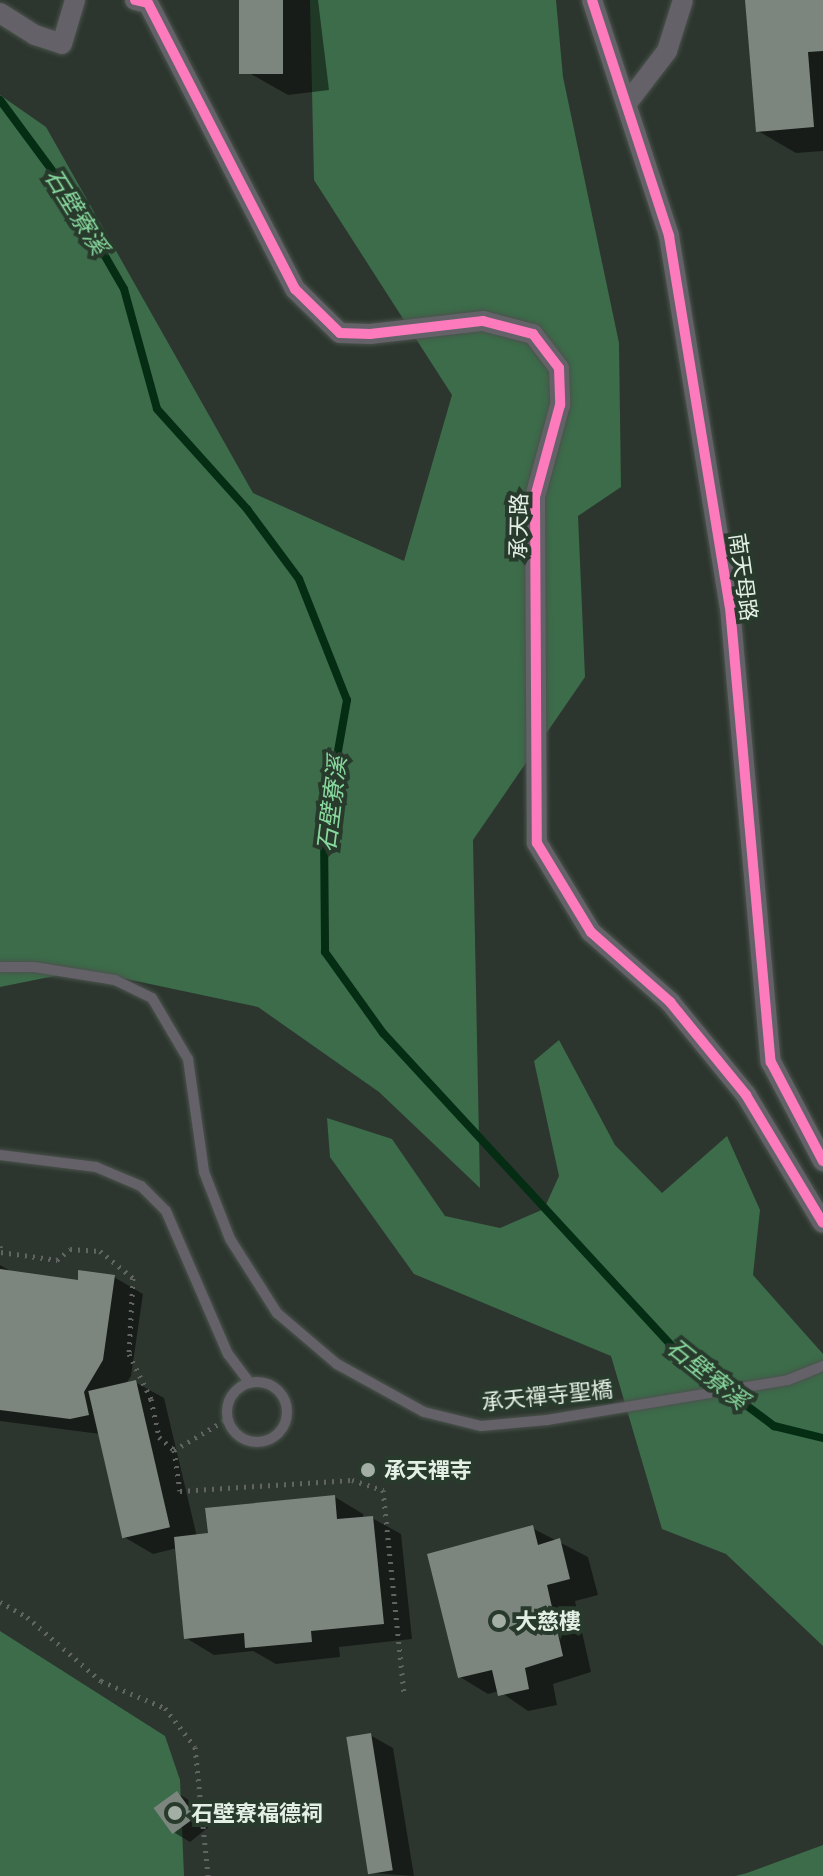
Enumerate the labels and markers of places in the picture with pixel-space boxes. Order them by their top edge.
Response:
place label: 承天禪寺 [384,1457,472,1483]
marker: 承天禪寺 [359,1461,377,1479]
place label: 大慈樓 [515,1608,581,1634]
marker: 大慈樓 [490,1612,508,1630]
place label: 石壁寮福德祠 [191,1800,323,1826]
marker: 石壁寮福德祠 [166,1804,184,1822]

